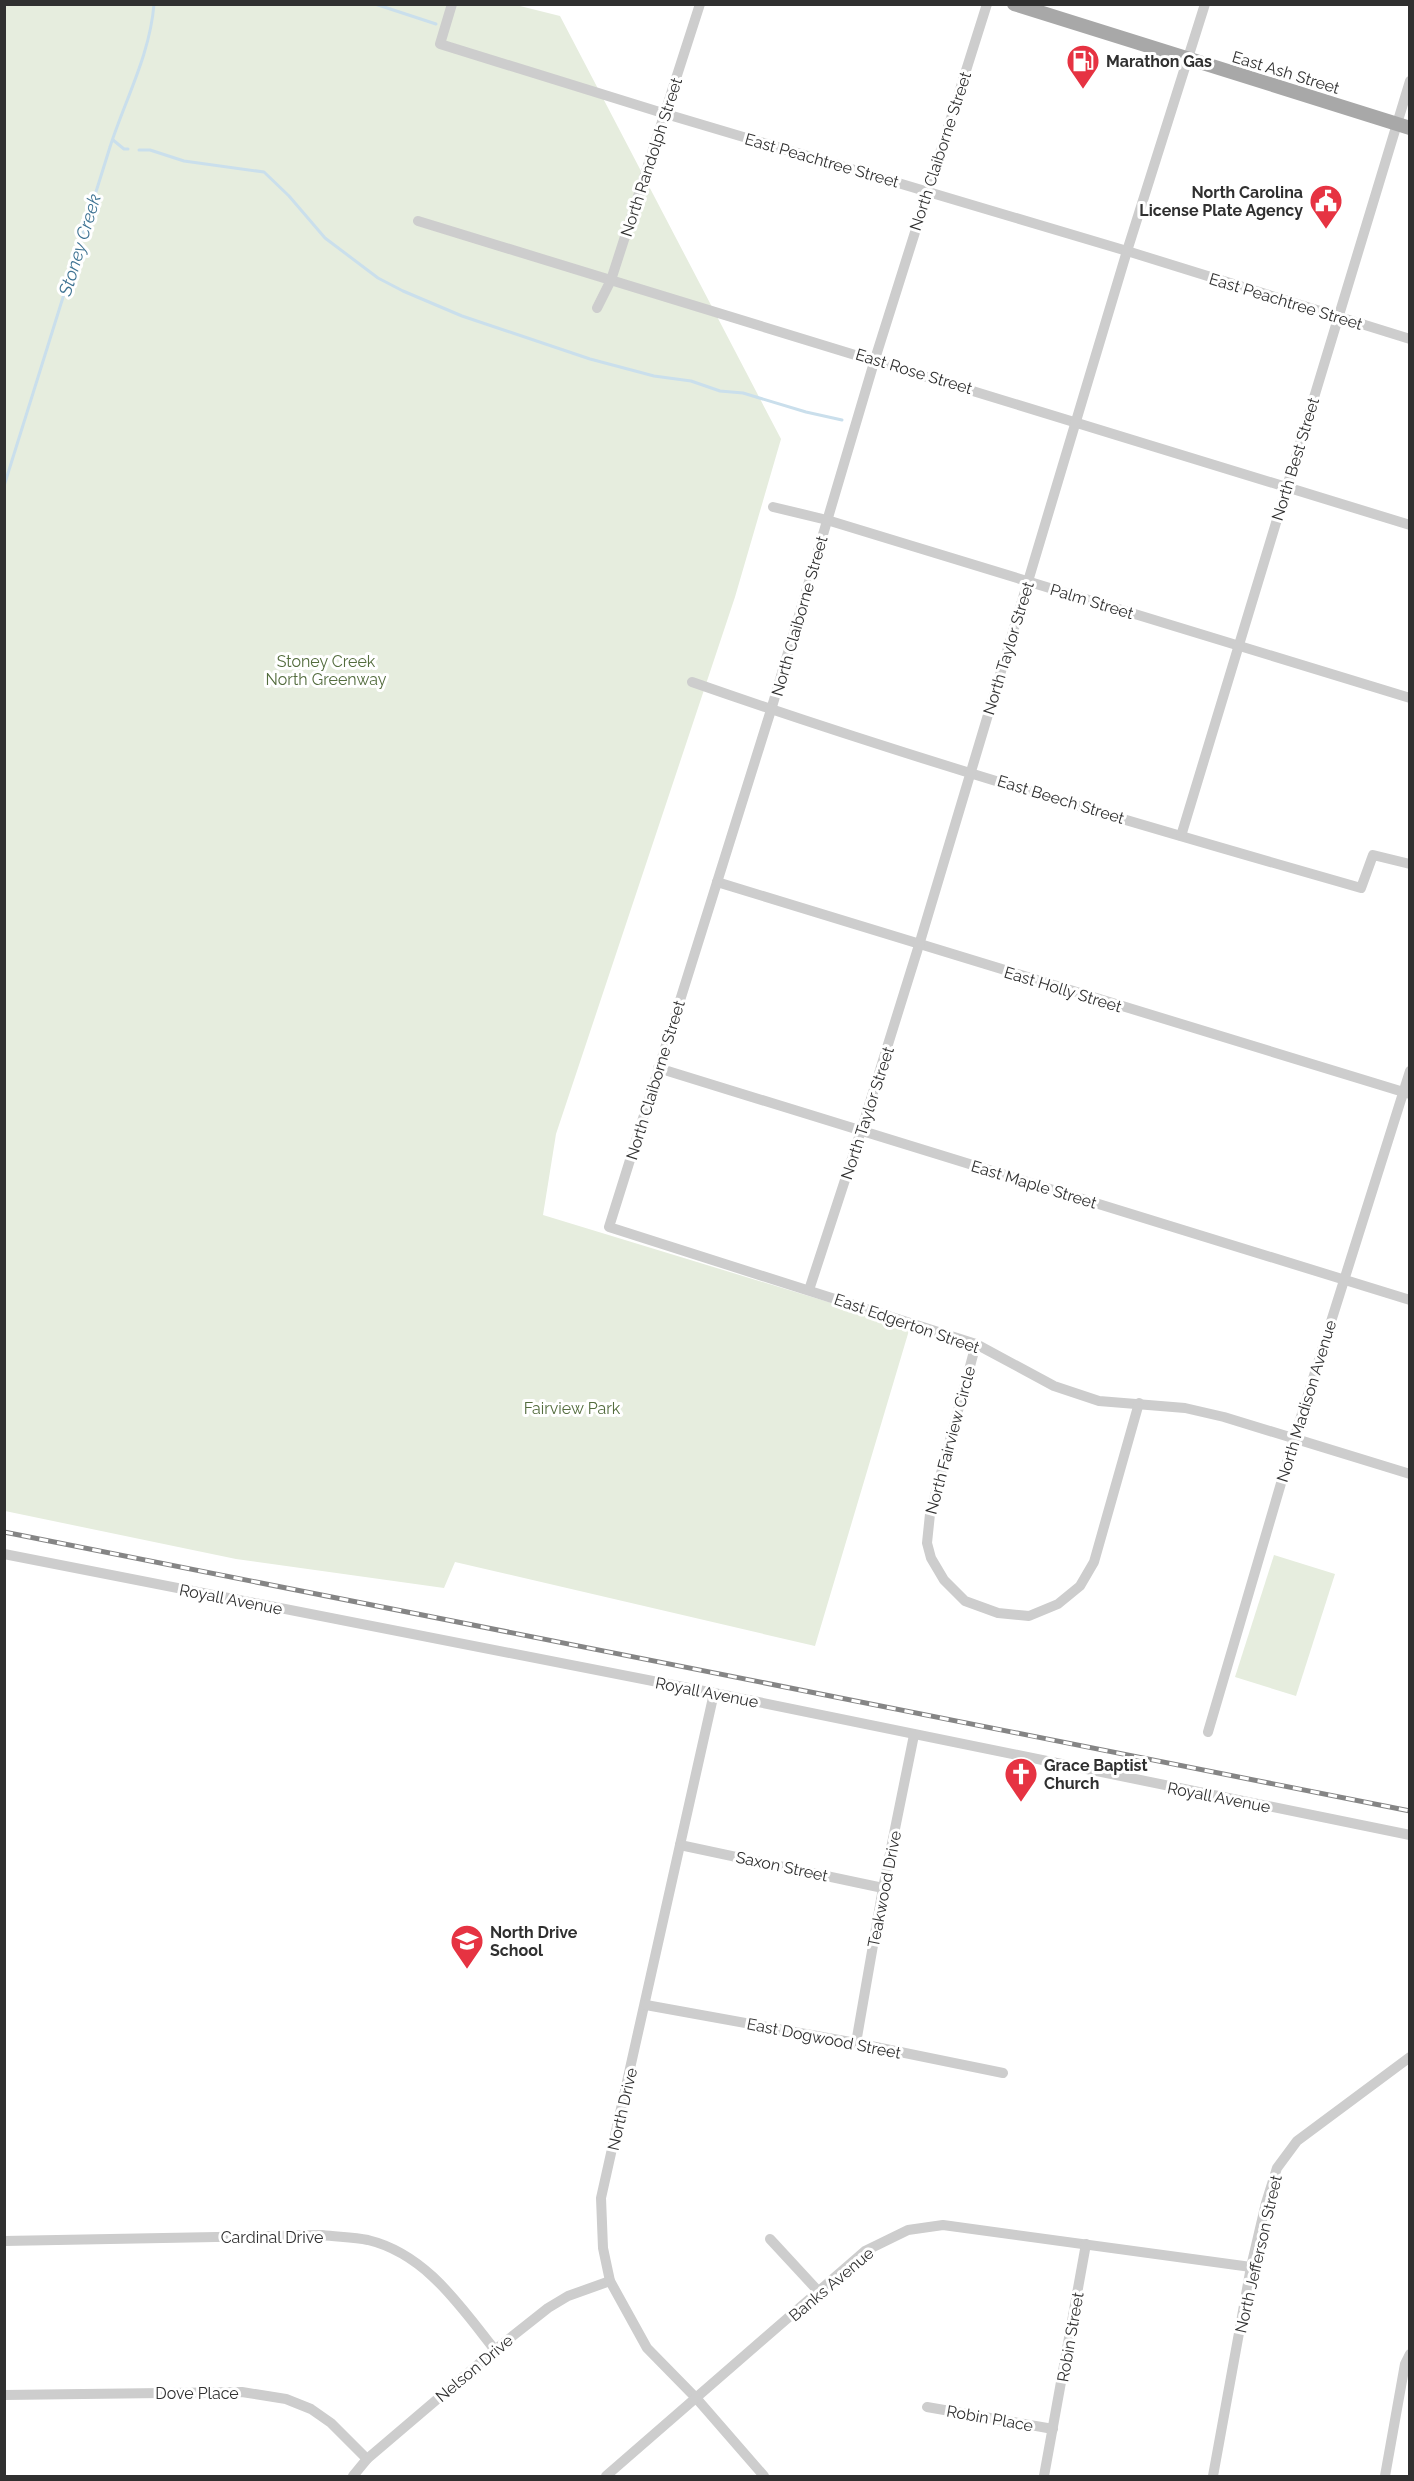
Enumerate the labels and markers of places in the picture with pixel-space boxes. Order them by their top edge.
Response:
fuel station icon: Marathon Gas [1065,43,1101,90]
place label: Marathon Gas [1106,52,1212,71]
place label: North Carolina License Plate Agency [1139,183,1303,220]
public building icon: North Carolina License Plate Agency [1308,183,1344,230]
church icon: Grace Baptist Church [1003,1756,1039,1803]
place label: Grace Baptist Church [1044,1756,1148,1793]
school or university icon: North Drive School [449,1923,485,1970]
place label: North Drive School [490,1923,578,1960]

